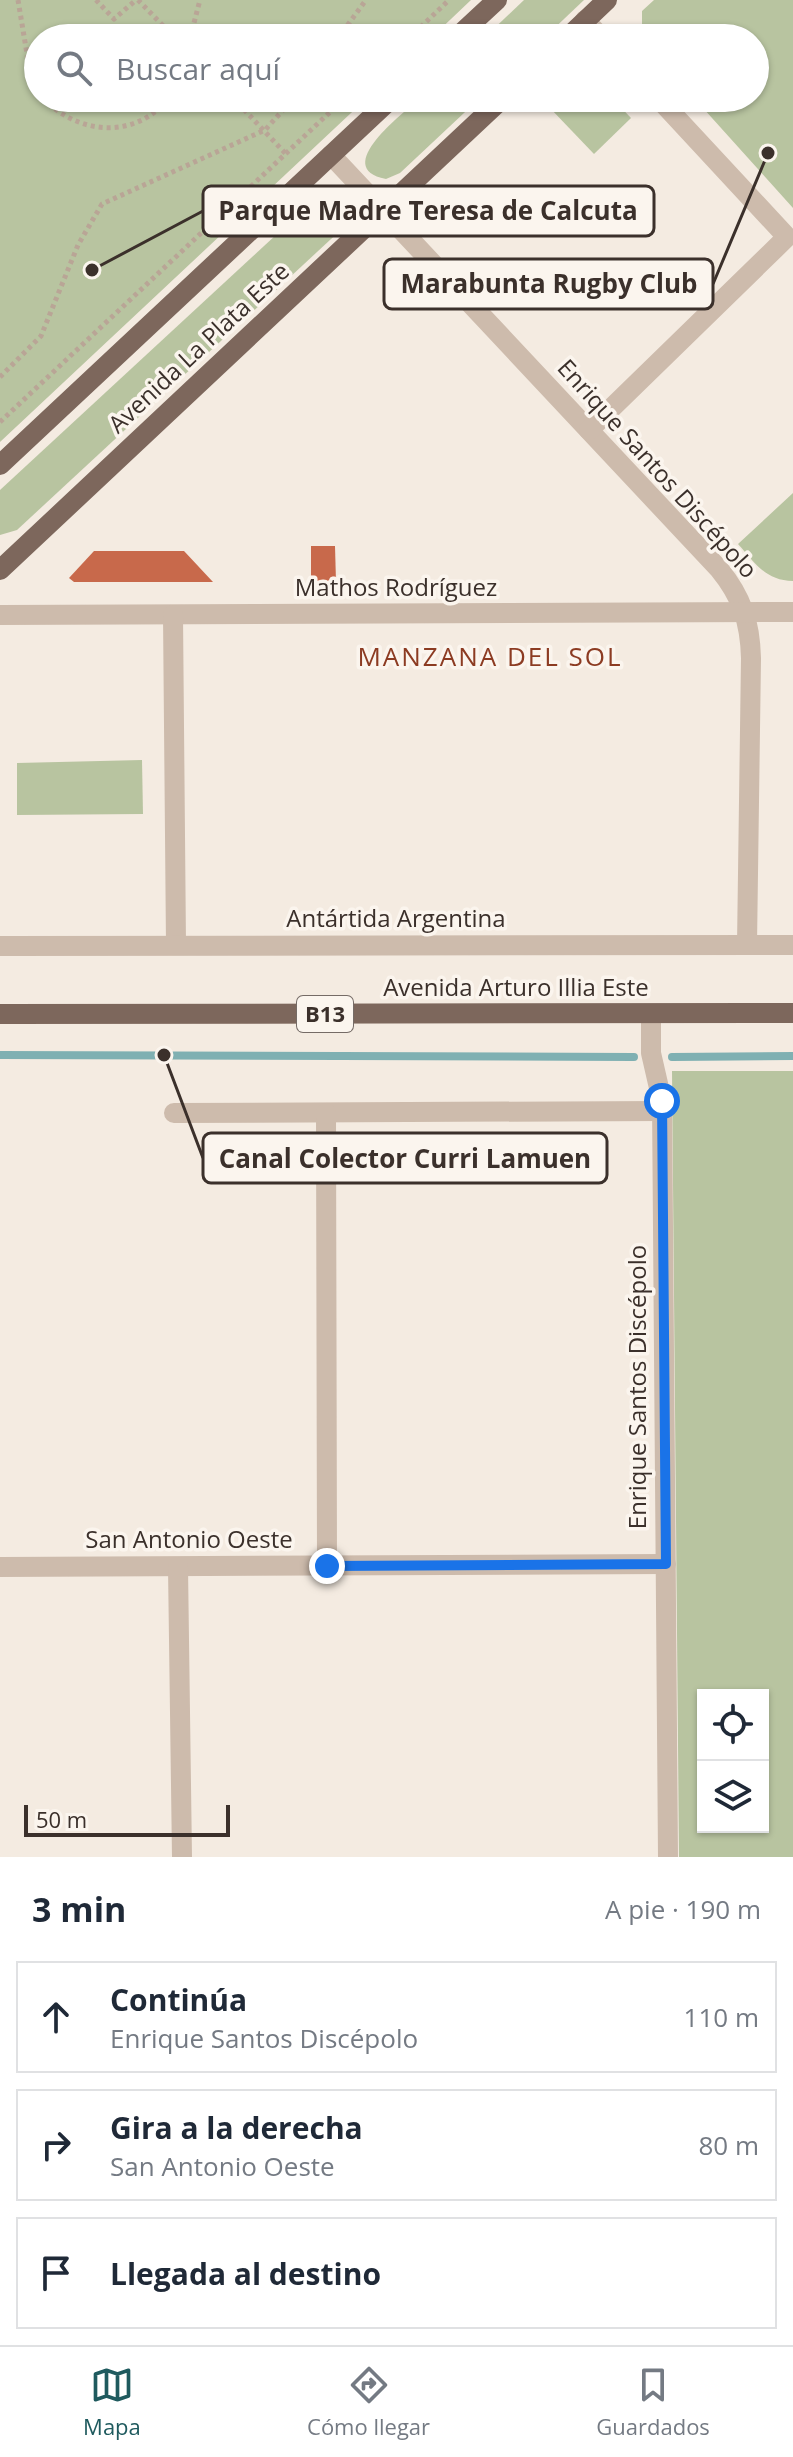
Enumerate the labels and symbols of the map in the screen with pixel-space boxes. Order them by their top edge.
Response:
callout: Parque Madre Teresa de Calcuta [203,186,654,236]
text: Parque Madre Teresa de Calcuta [218,192,638,228]
street label: Avenida La Plata Este [100,254,296,440]
callout: Marabunta Rugby Club [384,259,713,309]
text: Marabunta Rugby Club [400,265,698,301]
street label: Enrique Santos Discépolo [551,351,766,585]
street label: Mathos Rodríguez [295,570,497,603]
district label: MANZANA DEL SOL [357,638,623,674]
street label: Antártida Argentina [286,901,506,934]
street label: Avenida Arturo Illia Este [383,970,649,1003]
road number: B13 [297,996,353,1032]
route start [644,1083,680,1119]
callout: Canal Colector Curri Lamuen [203,1133,607,1183]
text: Canal Colector Curri Lamuen [219,1140,591,1176]
street label: Enrique Santos Discépolo [620,1245,653,1529]
street label: San Antonio Oeste [85,1522,293,1555]
route end [309,1548,345,1584]
scale bar [24,1801,230,1837]

